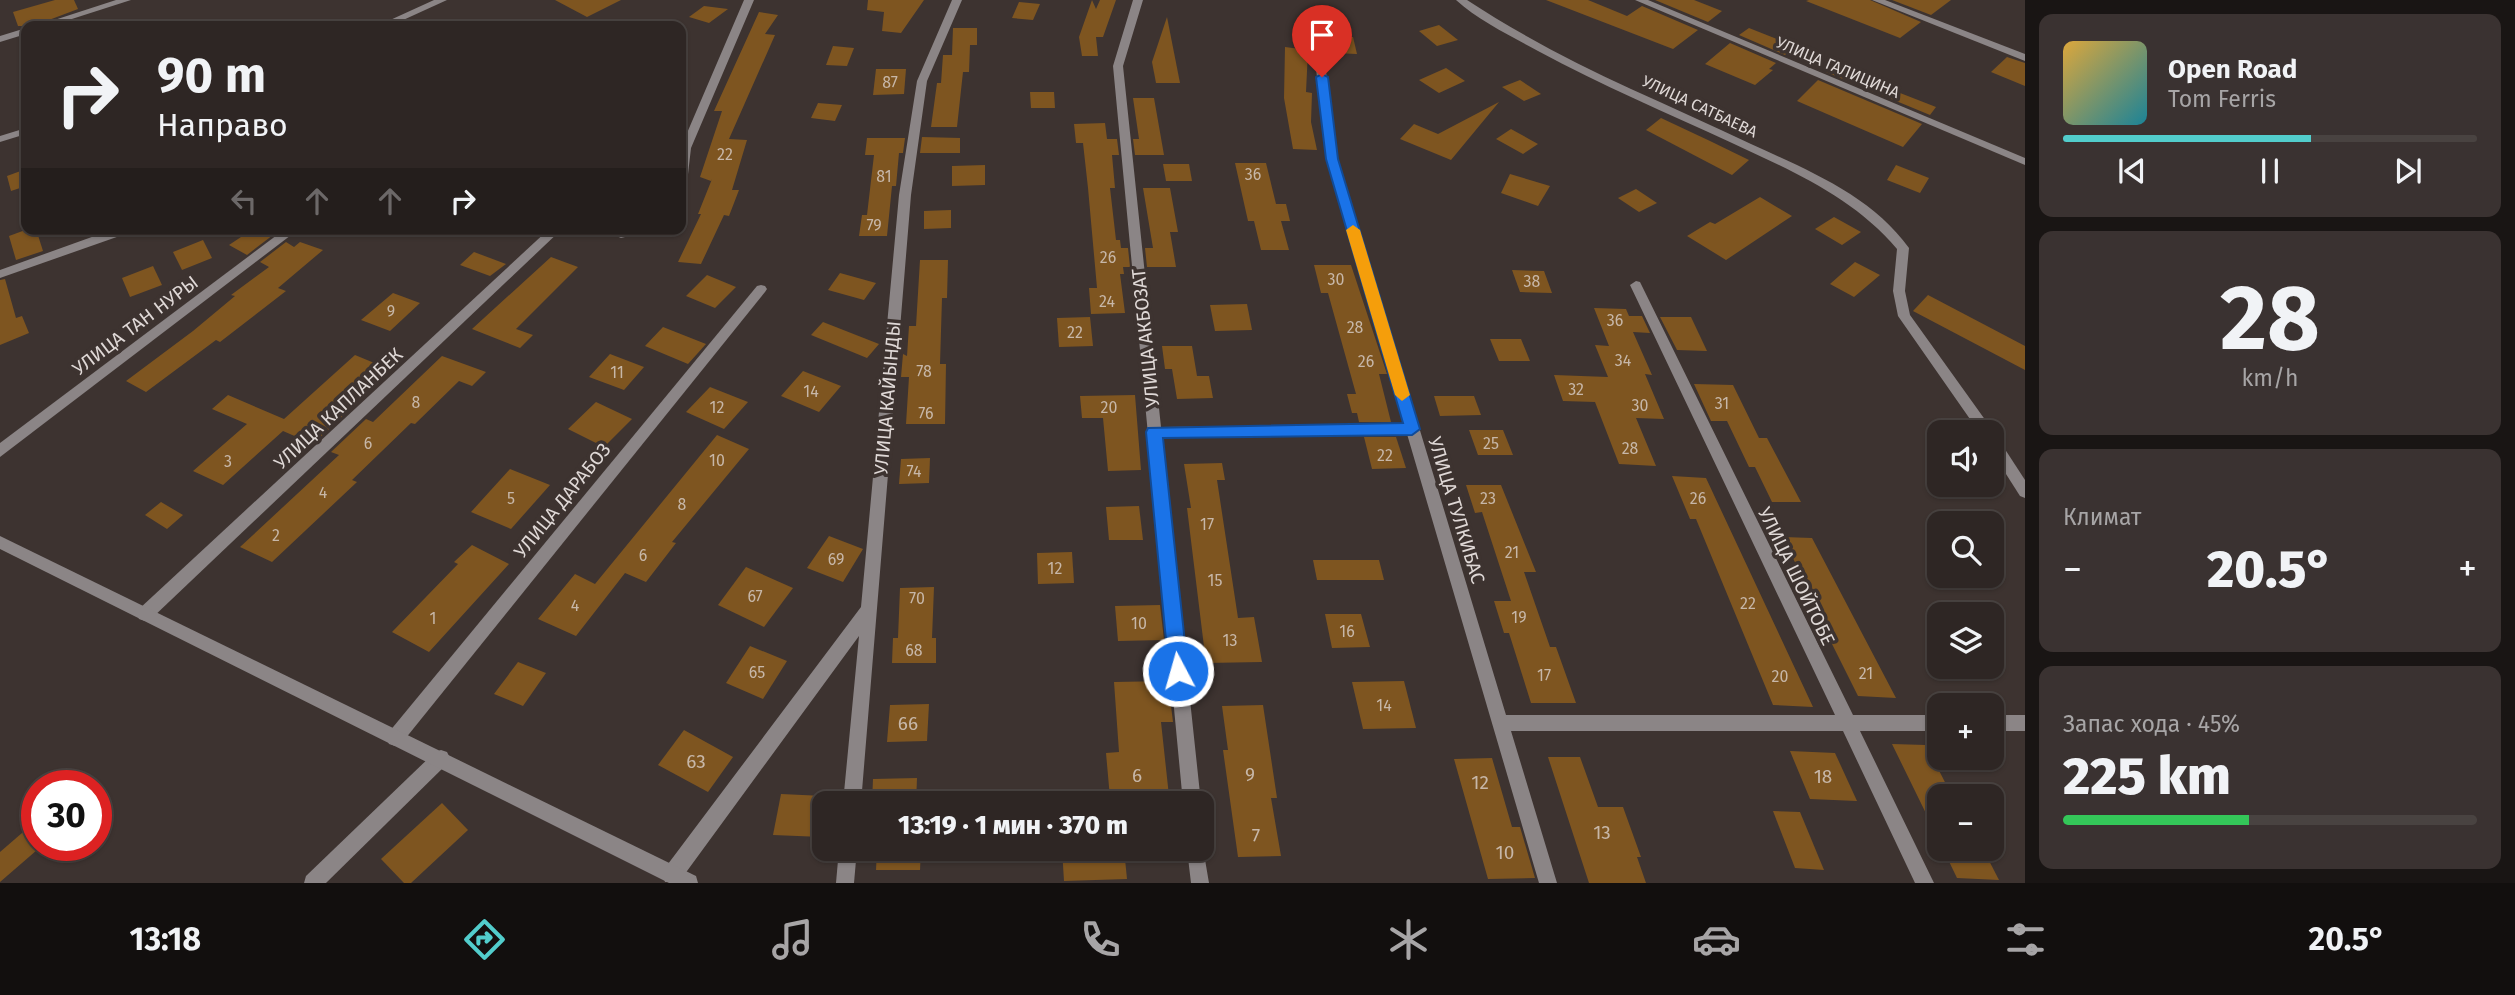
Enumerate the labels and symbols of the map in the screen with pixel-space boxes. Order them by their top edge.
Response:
pin [1292,5,1352,77]
street label: УЛИЦА ГАЛИЦИНА [1773,33,1903,102]
street label: УЛИЦА САТБАЕВА [1639,71,1761,142]
house number: 87 [882,73,898,92]
house number: 22 [717,145,733,164]
house number: 36 [1245,165,1261,184]
house number: 81 [876,167,892,186]
house number: 79 [866,216,882,235]
house number: 26 [1100,248,1116,267]
street label: УЛИЦА АКБОЗАТ [1127,267,1164,408]
house number: 30 [1328,270,1345,289]
street label: УЛИЦА ТАН НУРЫ [68,271,203,380]
house number: 38 [1524,272,1541,291]
house number: 24 [1099,292,1115,311]
house number: 9 [387,302,395,321]
house number: 36 [1607,311,1623,330]
house number: 28 [1347,318,1364,337]
street label: УЛИЦА КАЙЫНДЫ [869,320,906,476]
house number: 22 [1067,323,1083,342]
street label: УЛИЦА КАПЛАНБЕК [269,343,407,474]
house number: 34 [1615,351,1632,370]
house number: 26 [1358,352,1374,371]
house number: 78 [916,362,932,381]
house number: 11 [610,363,624,382]
house number: 32 [1568,380,1584,399]
house number: 14 [803,382,819,401]
house number: 8 [412,393,421,412]
house number: 31 [1715,394,1729,413]
house number: 30 [1632,396,1649,415]
house number: 12 [710,398,724,417]
house number: 20 [1101,398,1117,417]
house number: 76 [918,404,934,423]
house number: 6 [364,434,372,453]
street label: УЛИЦА ТУЛКИБАС [1423,434,1490,587]
house number: 25 [1483,434,1499,453]
street label: УЛИЦА ДАРАБОЗ [509,438,616,562]
house number: 28 [1622,439,1639,458]
house number: 22 [1377,446,1393,465]
house number: 10 [709,451,725,470]
house number: 3 [224,452,232,471]
house number: 74 [907,462,922,481]
house number: 4 [319,483,328,502]
house number: 5 [507,489,515,508]
house number: 23 [1480,489,1496,508]
house number: 26 [1690,489,1706,508]
house number: 8 [678,495,687,514]
street label: УЛИЦА ШОЙТОБЕ [1753,503,1840,649]
house number: 17 [1200,515,1214,534]
house number: 2 [272,526,280,545]
house number: 21 [1505,543,1519,562]
house number: 6 [639,546,647,565]
house number: 69 [828,550,844,569]
house number: 12 [1048,559,1062,578]
house number: 15 [1208,571,1222,590]
house number: 67 [747,587,763,606]
house number: 70 [909,589,925,608]
house number: 22 [1740,594,1756,613]
house number: 4 [571,596,580,615]
house number: 19 [1511,608,1527,627]
house number: 1 [430,609,436,628]
house number: 10 [1131,614,1147,633]
house number: 16 [1339,622,1355,641]
house number: 13 [1223,631,1237,650]
position arrow [1141,634,1215,708]
house number: 68 [905,641,923,660]
house number: 65 [749,663,765,682]
house number: 21 [1859,664,1873,683]
house number: 17 [1537,666,1551,685]
house number: 20 [1772,667,1788,686]
house number: 14 [1376,696,1392,715]
house number: 66 [898,712,918,735]
house number: 63 [686,750,706,773]
house number: 9 [1245,763,1255,786]
house number: 6 [1132,764,1142,787]
house number: 18 [1814,765,1832,788]
speed limit sign: 30 [21,770,112,861]
house number: 12 [1471,771,1489,794]
house number: 13 [1593,821,1611,844]
house number: 7 [1252,824,1260,847]
house number: 10 [1496,841,1514,864]

